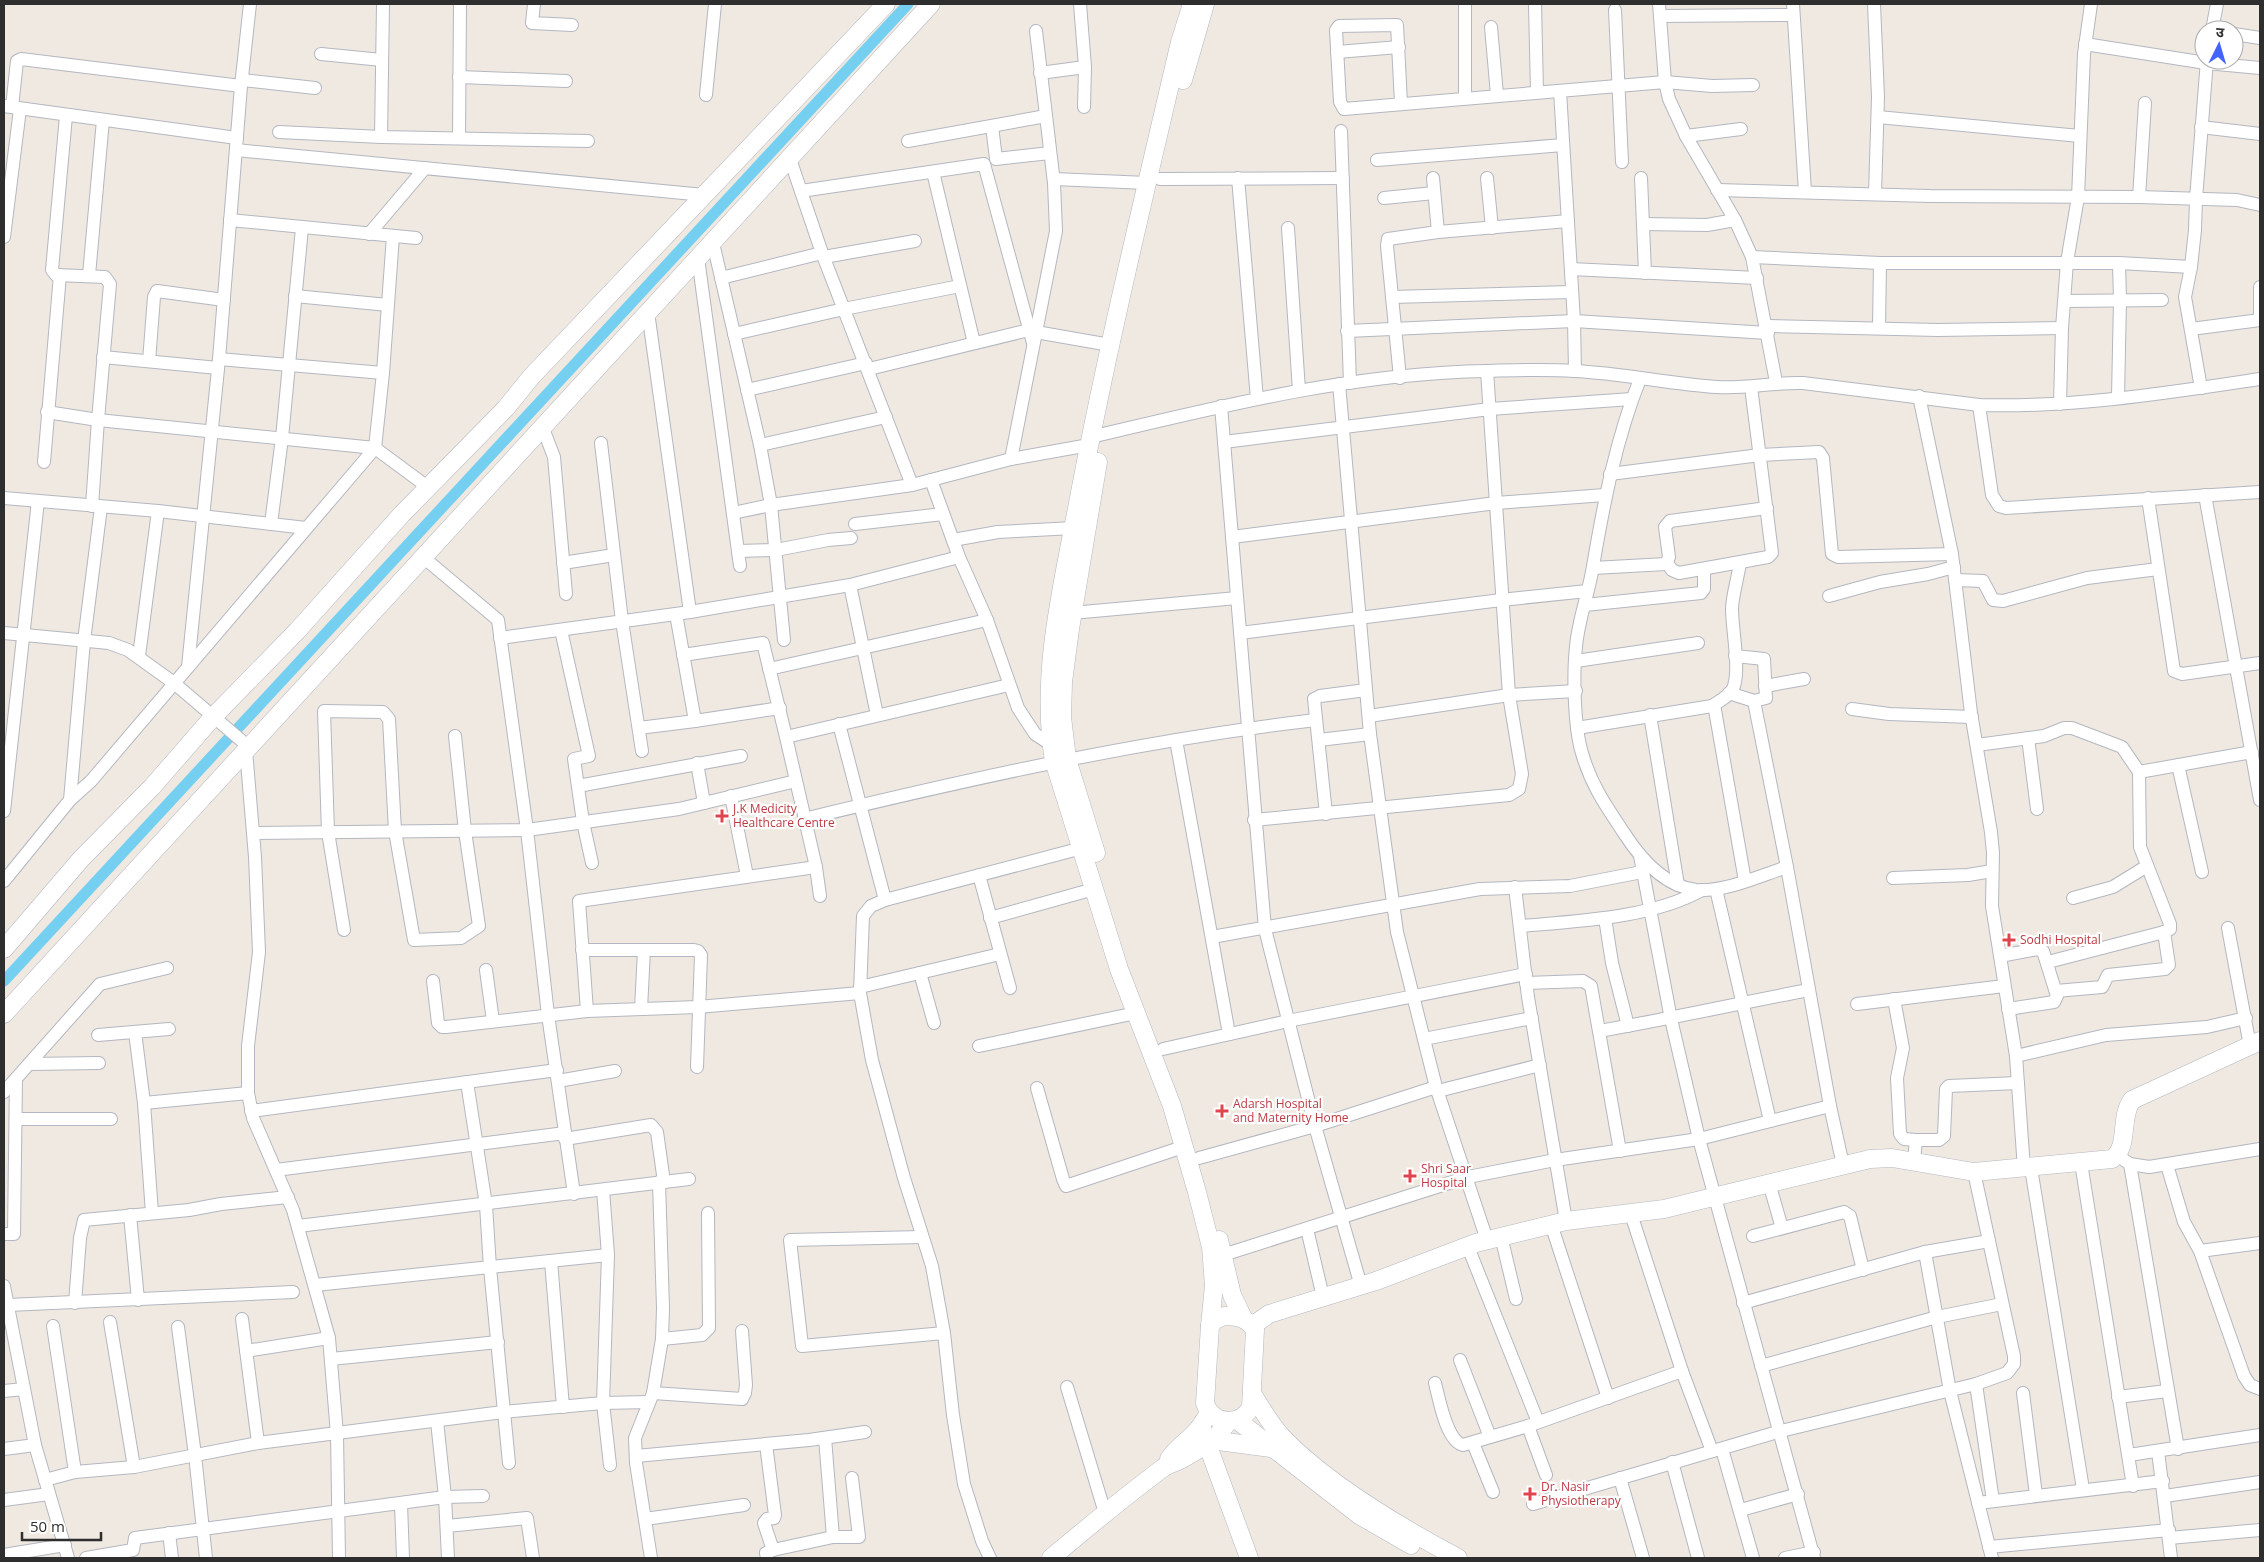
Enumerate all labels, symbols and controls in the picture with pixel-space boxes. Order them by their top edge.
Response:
north arrow [2194,20,2244,70]
text: उ [2215,22,2226,41]
place label: J.K Medicity Healthcare Centre [732,800,835,831]
marker: J.K Medicity Healthcare Centre [715,809,729,823]
place label: Sodhi Hospital [2020,931,2101,948]
marker: Sodhi Hospital [2002,933,2016,947]
place label: Adarsh Hospital and Maternity Home [1233,1095,1349,1126]
marker: Adarsh Hospital and Maternity Home [1215,1104,1229,1118]
place label: Shri Saar Hospital [1421,1160,1471,1191]
marker: Shri Saar Hospital [1403,1169,1417,1183]
place label: Dr. Nasir Physiotherapy [1541,1478,1622,1509]
marker: Dr. Nasir Physiotherapy [1523,1487,1537,1501]
scale bar [22,1510,101,1542]
text: 50 m [30,1516,65,1536]

